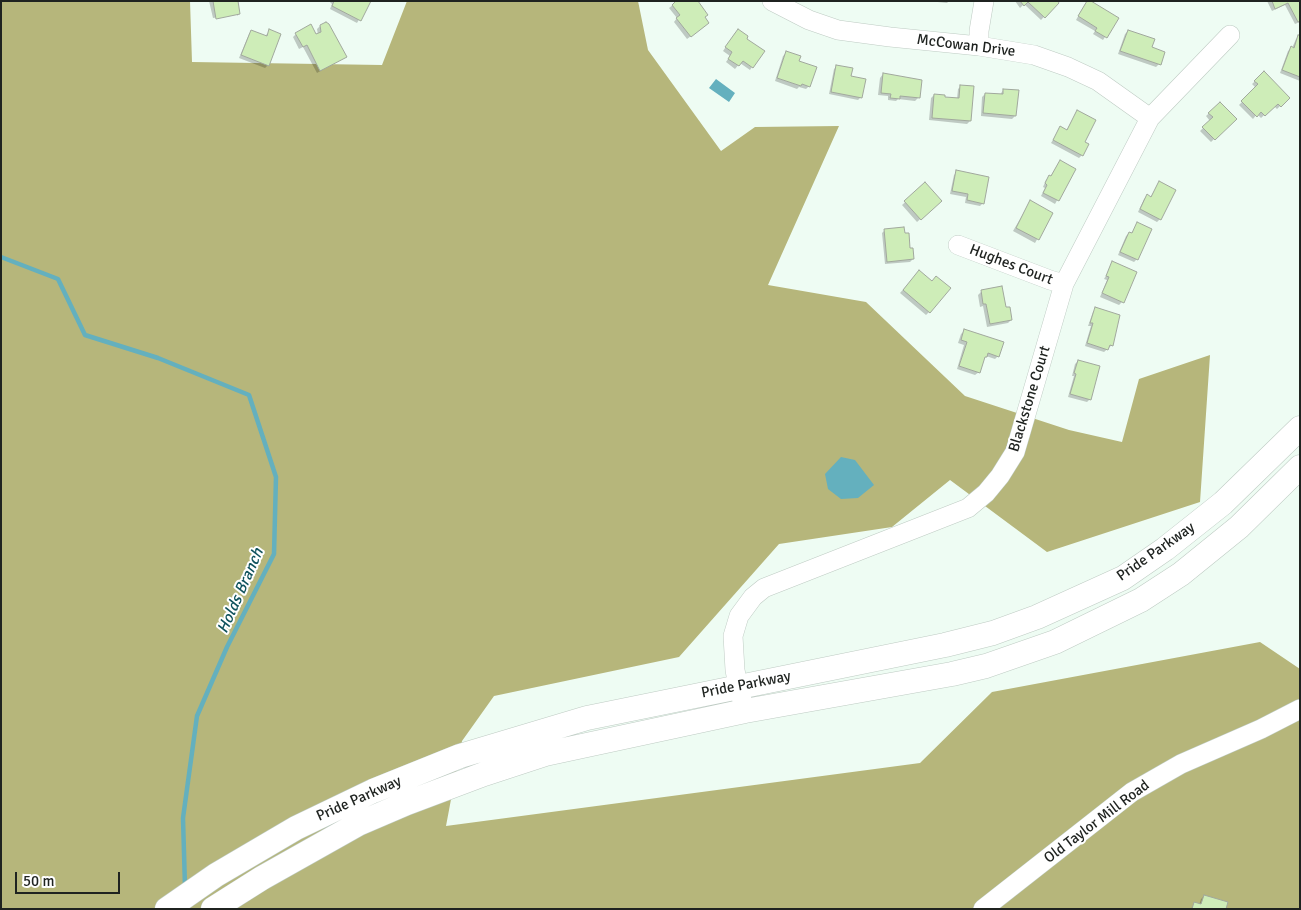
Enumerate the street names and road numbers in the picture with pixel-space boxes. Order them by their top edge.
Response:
street label: McCowan Drive [916,31,1016,61]
street label: Hughes Court [967,241,1055,289]
street label: Blackstone Court [1005,344,1055,454]
street label: Pride Parkway [1114,519,1198,585]
street label: Pride Parkway [700,668,792,702]
street label: Pride Parkway [314,772,404,826]
street label: Old Taylor Mill Road [1041,777,1153,867]

